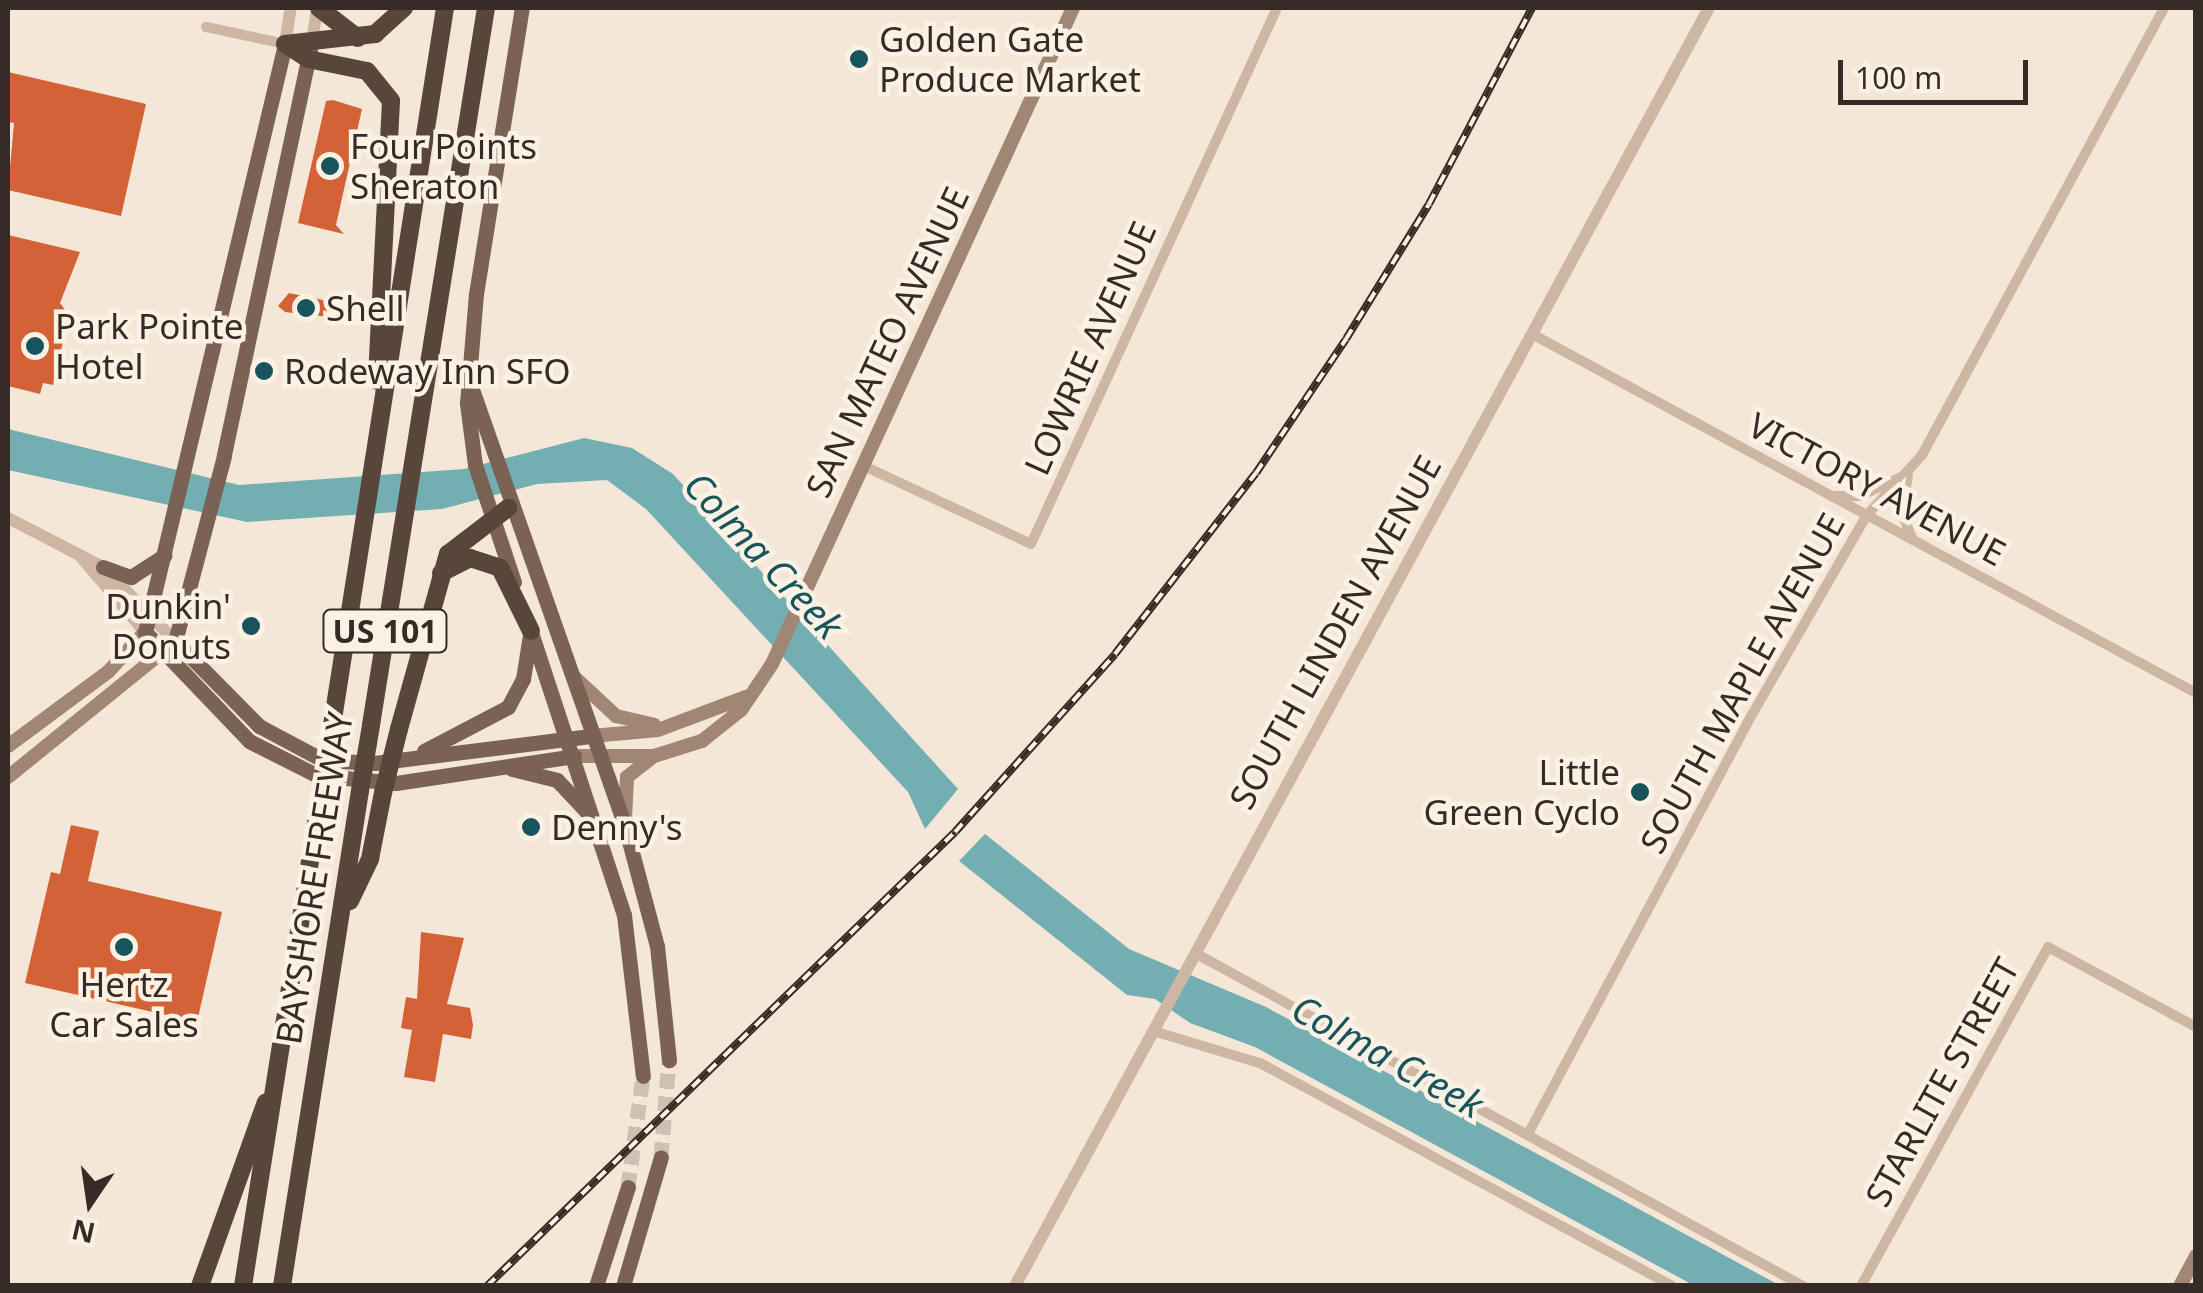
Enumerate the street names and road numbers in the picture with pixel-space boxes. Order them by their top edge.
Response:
street label: SAN MATEO AVENUE [797,180,977,504]
street label: LOWRIE AVENUE [1015,215,1165,481]
street label: VICTORY AVENUE [1741,404,2013,574]
street label: SOUTH LINDEN AVENUE [1220,448,1450,816]
street label: SOUTH MAPLE AVENUE [1631,506,1853,860]
road number: US 101 [320,604,450,658]
street label: BAYSHORE FREEWAY [267,709,361,1047]
street label: STARLITE STREET [1856,951,2028,1213]

